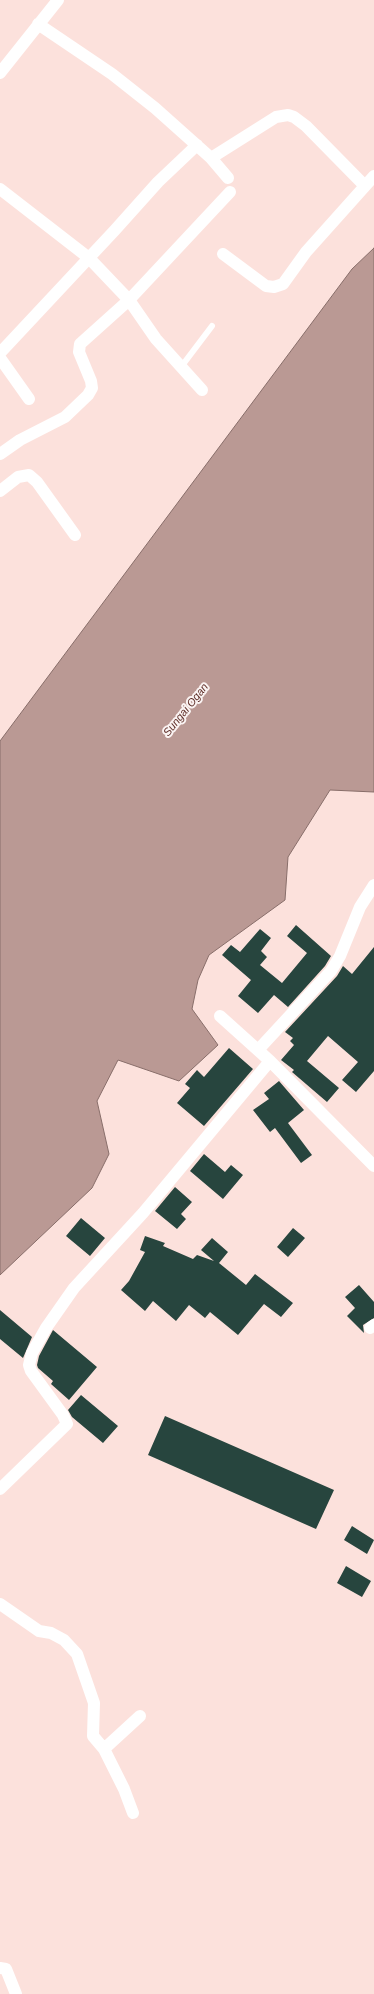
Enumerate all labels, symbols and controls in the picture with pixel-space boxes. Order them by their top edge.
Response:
water label: Sungai Ogan [161,681,211,739]

